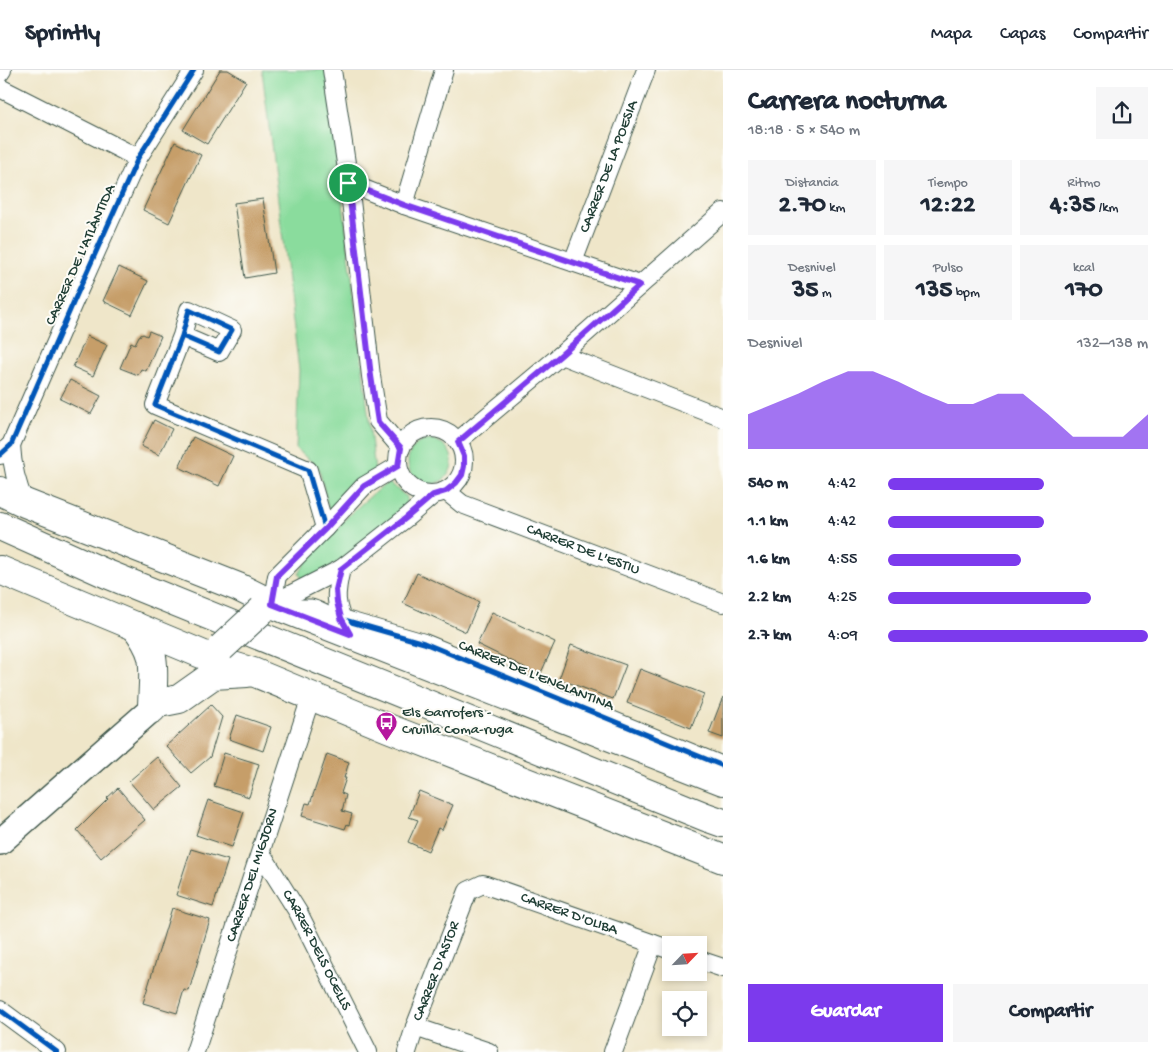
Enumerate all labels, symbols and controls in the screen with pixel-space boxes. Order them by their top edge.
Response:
text: Sprintly [25,20,100,49]
text: Mapa [931,24,972,45]
text: Capas [1000,24,1045,45]
text: Compartir [1073,24,1148,45]
text: Carrera nocturna [748,86,946,119]
button: share [1096,87,1148,139]
street label: CARRER DE LA POESIA [576,97,643,235]
text: 18:18 · 5 × 540 m [748,122,860,141]
pin [327,162,369,204]
icon: arrive [334,169,362,197]
text: Distancia [785,175,839,192]
text: Tiempo [928,175,968,192]
text: Ritmo [1067,175,1101,192]
street label: CARRER DE L'ATLÀNTIDA [42,181,121,328]
text: 2.70 [779,192,826,221]
text: 12:22 [921,192,975,221]
text: 4:35 [1050,192,1095,221]
text: km [826,200,845,217]
text: /km [1095,200,1118,217]
text: Desnivel [788,260,836,277]
text: Pulso [933,260,963,277]
text: kcal [1073,260,1095,277]
text: 35 [792,277,818,306]
text: 135 [916,277,952,306]
text: 170 [1065,277,1103,306]
text: m [818,285,832,302]
text: bpm [952,285,980,302]
text: Desnivel [748,335,802,354]
text: 132–138 m [1077,335,1148,354]
text: 540 m [748,475,788,494]
text: 4:42 [828,475,856,494]
text: 1.1 km [748,513,788,532]
text: 4:42 [828,513,856,532]
street label: CARRER DE L'ESTIU [524,520,643,580]
text: 1.6 km [748,551,790,570]
text: 4:55 [828,551,857,570]
text: 2.2 km [748,589,791,608]
text: 4:25 [828,589,857,608]
text: 2.7 km [748,627,791,646]
text: 4:09 [828,627,858,646]
street label: CARRER DE L'ENGLANTINA [456,637,617,716]
place label: Els Garrofers - Cruïlla Coma-ruga [402,704,514,739]
bus stop icon: Els Garrofers - Cruïlla Coma-ruga [374,710,398,741]
street label: CARRER DEL MIGJORN [222,806,283,944]
street label: CARRER DELS OCELLS [278,887,355,1013]
street label: CARRER D'OLIBA [518,889,621,940]
street label: CARRER D'ASTOR [409,918,465,1024]
north arrow [662,936,708,981]
map controls [662,936,707,1036]
button: Guardar [748,984,943,1042]
button: Compartir [953,984,1148,1042]
button: locate [662,991,707,1036]

